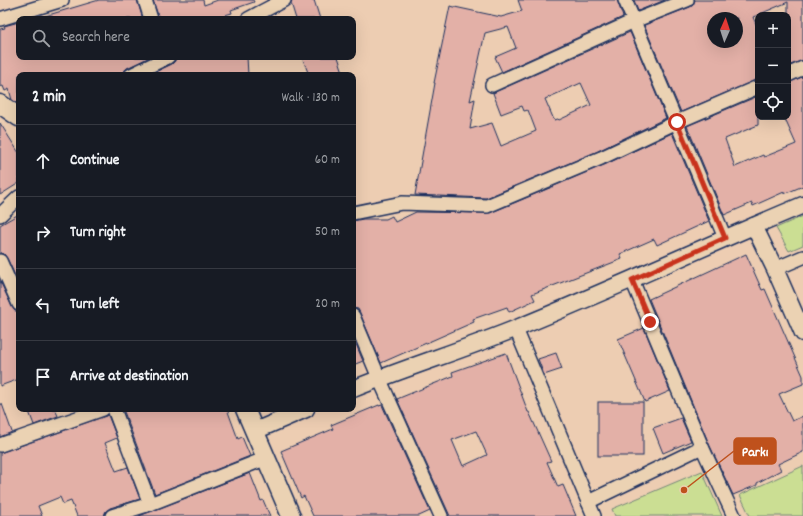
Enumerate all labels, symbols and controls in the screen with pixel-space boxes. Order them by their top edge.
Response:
north arrow [707,12,743,48]
map controls [755,12,791,120]
button: + [755,12,791,48]
search box [16,16,356,60]
icon: search [30,27,52,49]
text: Search here [62,27,130,49]
button: − [755,48,791,84]
button: locate [755,84,791,120]
text: 2 min [32,86,66,110]
text: Walk · 130 m [281,89,340,108]
route start [668,113,686,131]
icon: ahead [32,150,54,172]
text: Continue [70,150,119,172]
text: 60 m [315,151,340,170]
icon: right [32,222,54,244]
text: Turn right [70,222,126,244]
text: 50 m [315,223,340,242]
icon: left [32,294,54,316]
text: Turn left [70,294,119,316]
text: 20 m [315,295,340,314]
route end [641,313,659,331]
icon: arrive [32,366,54,388]
text: Arrive at destination [70,366,188,388]
callout: Parkı [734,438,776,464]
text: Parkı [742,443,769,463]

